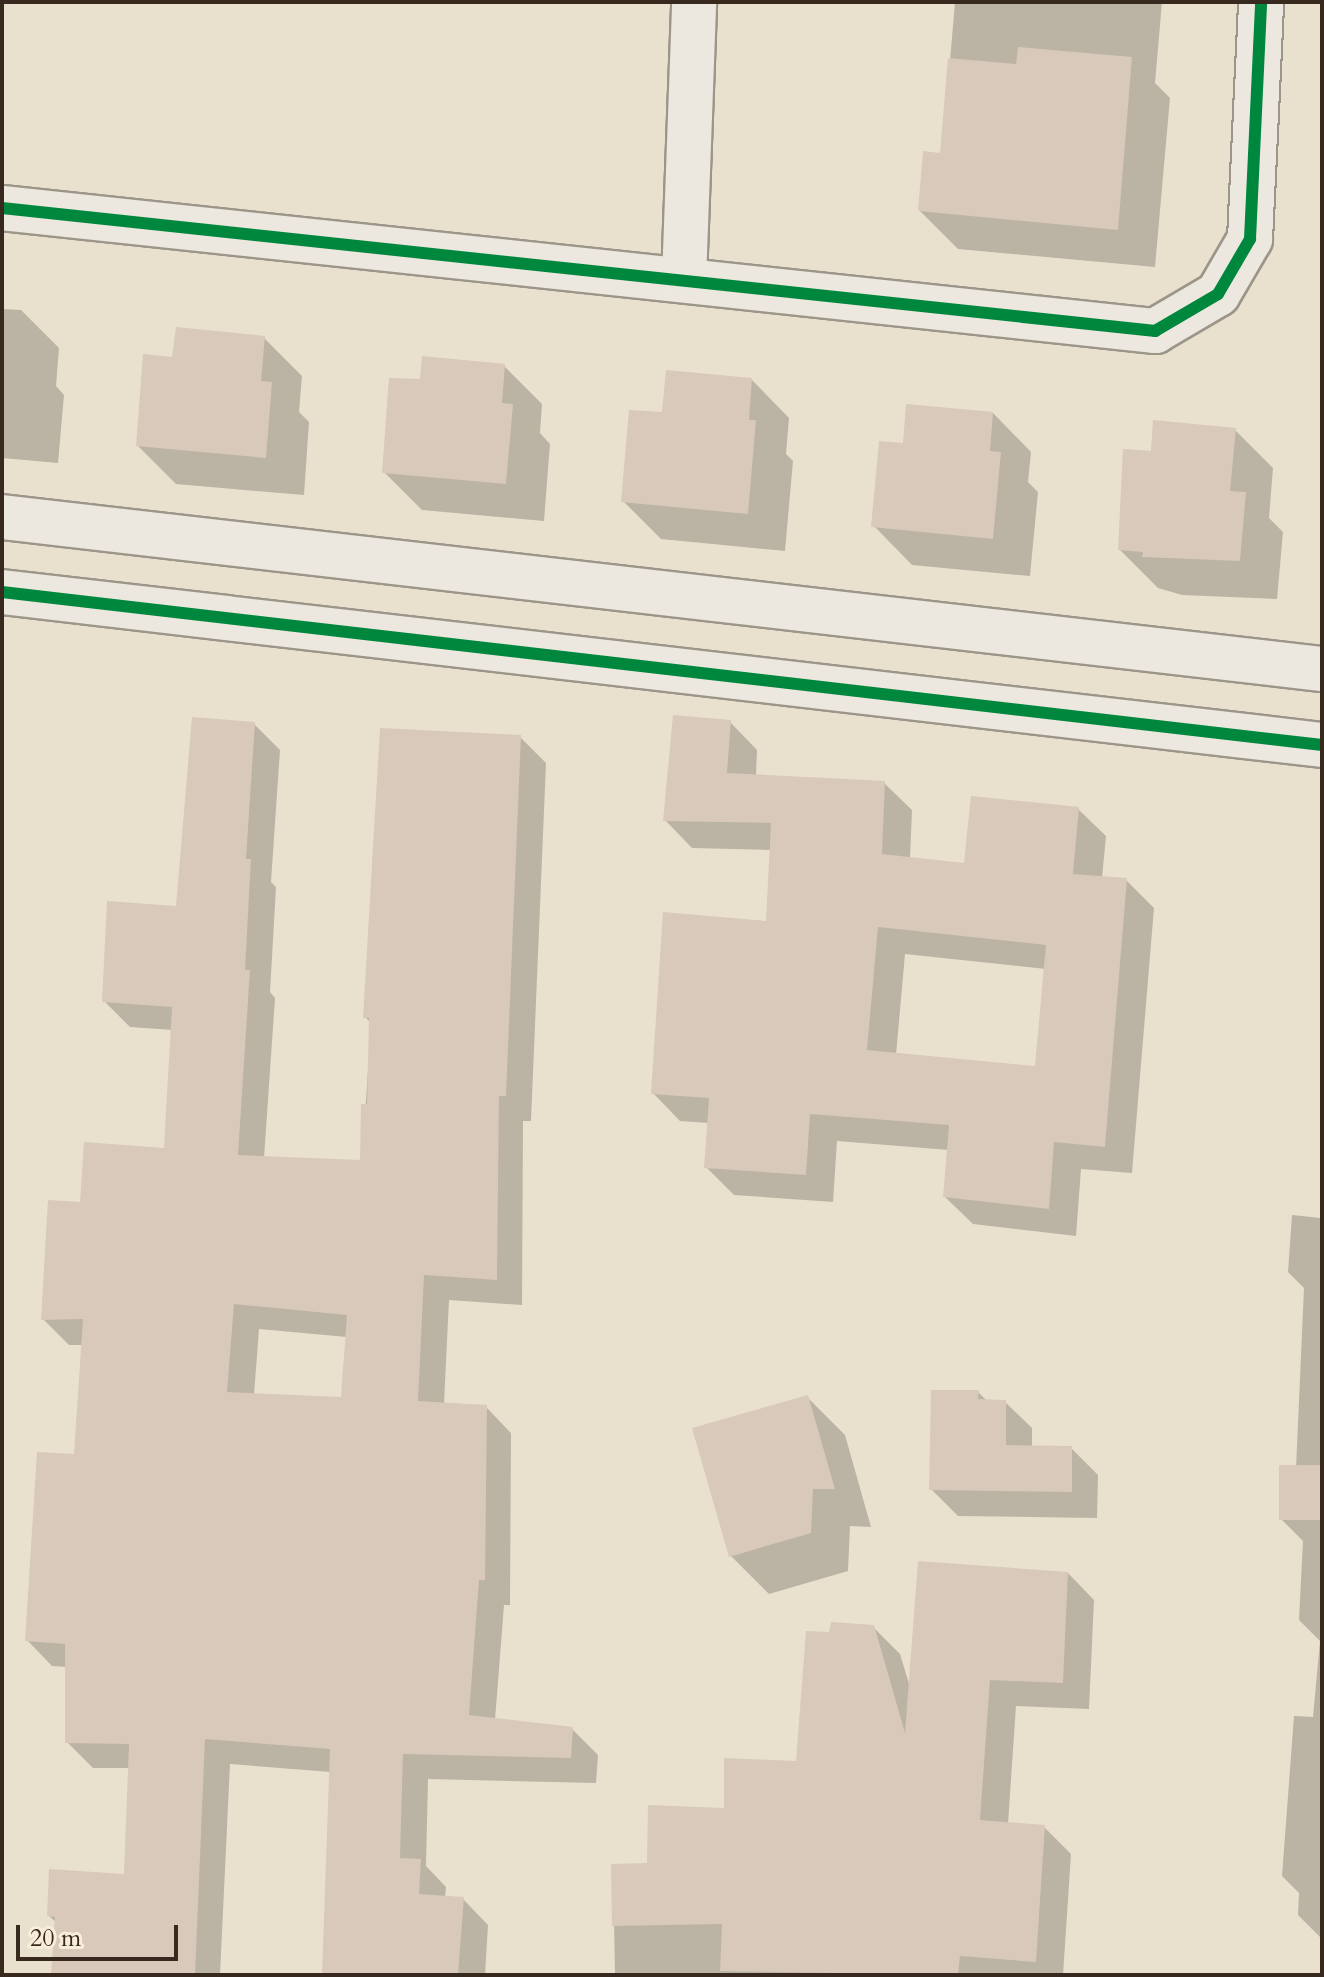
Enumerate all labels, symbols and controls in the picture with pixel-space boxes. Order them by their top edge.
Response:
scale bar [20,1909,182,1959]
text: 20 m [30,1922,81,1955]

